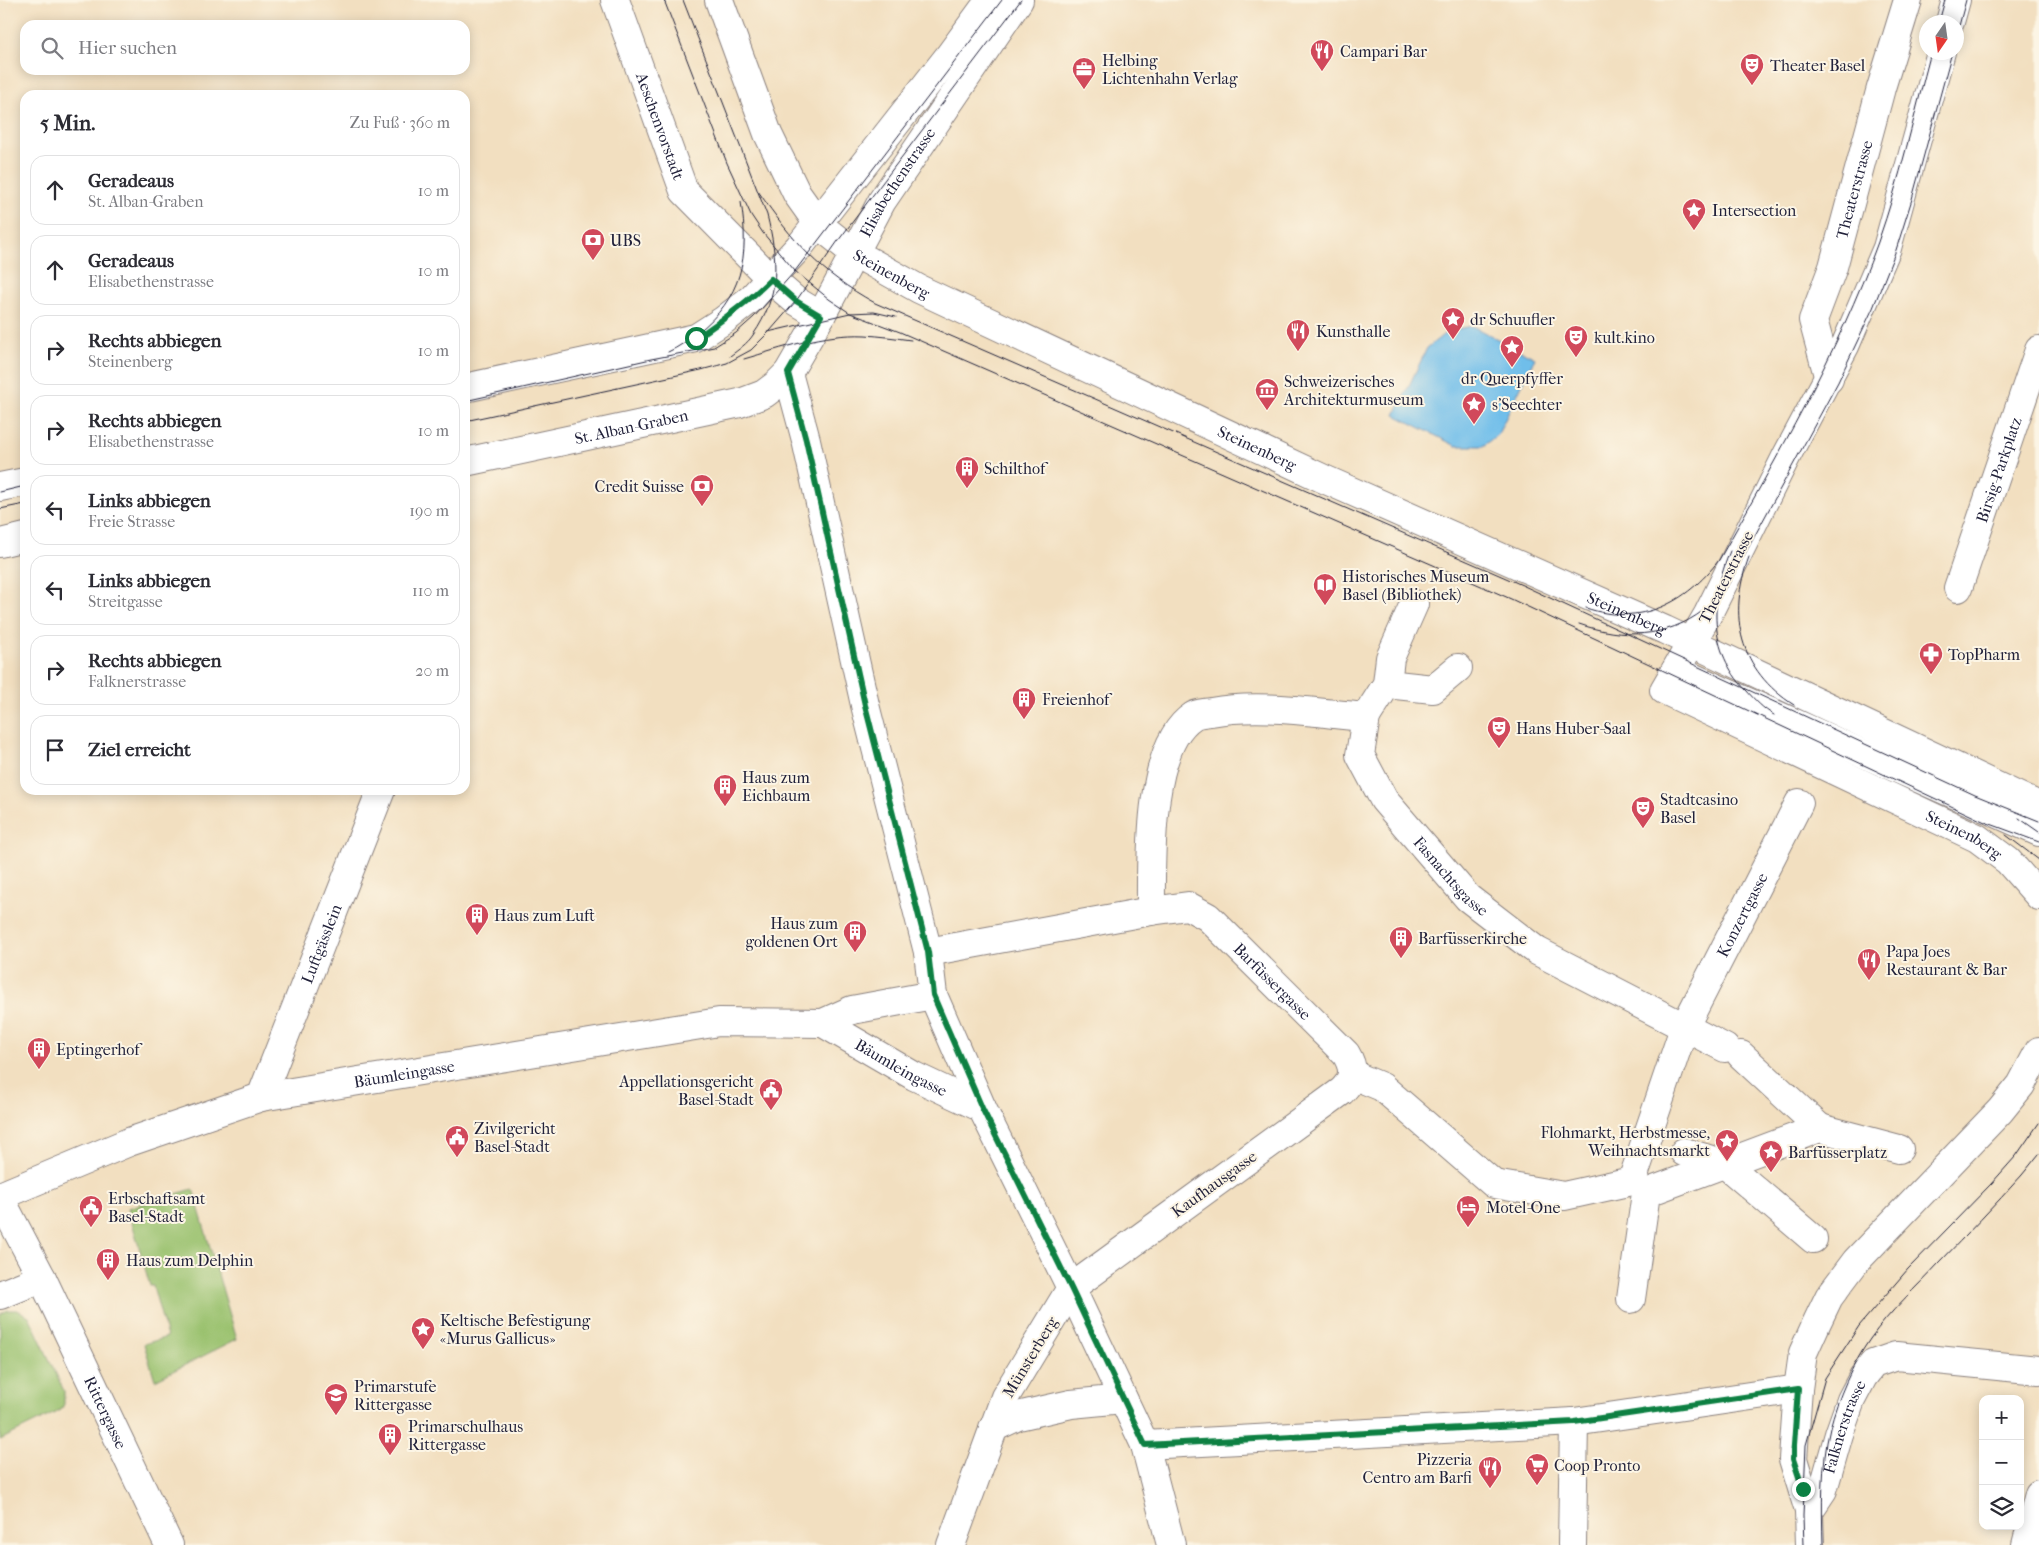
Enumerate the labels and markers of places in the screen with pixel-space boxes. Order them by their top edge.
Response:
restaurant icon: Campari Bar [1309,38,1335,72]
place label: Campari Bar [1340,42,1427,61]
place label: Helbing Lichtenhahn Verlag [1102,51,1238,88]
theatre icon: Theater Basel [1739,52,1765,86]
office icon: Helbing Lichtenhahn Verlag [1071,56,1097,90]
place label: Theater Basel [1770,56,1866,75]
place icon: Intersection [1681,197,1707,231]
place label: Intersection [1712,201,1797,220]
bank icon: UBS [580,227,606,261]
place label: UBS [610,231,641,250]
place icon: dr Schuufler [1440,306,1466,340]
place label: dr Schuufler [1470,310,1555,329]
restaurant icon: Kunsthalle [1285,318,1311,352]
place label: Kunsthalle [1316,322,1390,341]
theatre icon: kult.kino [1563,324,1589,358]
place label: kult.kino [1594,328,1655,347]
place icon: dr Querpfyffer [1499,334,1525,368]
place label: dr Querpfyffer [1461,369,1563,388]
place label: Schweizerisches Architekturmuseum [1283,372,1424,409]
museum icon: Schweizerisches Architekturmuseum [1254,377,1280,411]
place icon: s’Seechter [1461,391,1487,425]
place label: s’Seechter [1492,395,1562,414]
building icon: Schilthof [954,455,980,489]
place label: Schilthof [984,459,1049,478]
bank icon: Credit Suisse [689,473,715,507]
place label: Credit Suisse [594,477,684,496]
place label: Historisches Museum Basel (Bibliothek) [1342,567,1490,604]
library icon: Historisches Museum Basel (Bibliothek) [1312,572,1338,606]
pharmacy icon: TopPharm [1918,641,1944,675]
place label: TopPharm [1948,645,2021,664]
building icon: Freienhof [1011,686,1037,720]
place label: Freienhof [1042,690,1113,709]
theatre icon: Hans Huber-Saal [1486,715,1512,749]
place label: Hans Huber-Saal [1516,719,1631,738]
place label: Haus zum Eichbaum [742,768,811,805]
building icon: Haus zum Eichbaum [712,773,738,807]
place label: Stadtcasino Basel [1660,790,1738,827]
theatre icon: Stadtcasino Basel [1630,795,1656,829]
building icon: Haus zum Luft [464,902,490,936]
place label: Haus zum Luft [494,906,595,925]
place label: Haus zum goldenen Ort [745,914,839,951]
building icon: Haus zum goldenen Ort [842,919,868,953]
building icon: Barfüsserkirche [1388,925,1414,959]
place label: Barfüsserkirche [1418,929,1527,948]
place label: Papa Joes Restaurant & Bar [1886,942,2007,979]
restaurant icon: Papa Joes Restaurant & Bar [1856,947,1882,981]
building icon: Eptingerhof [26,1036,52,1070]
place label: Eptingerhof [56,1040,143,1059]
place label: Appellationsgericht Basel-Stadt [618,1072,754,1109]
public building icon: Appellationsgericht Basel-Stadt [758,1077,784,1111]
place label: Zivilgericht Basel-Stadt [474,1119,556,1156]
place label: Flohmarkt, Herbstmesse, Weihnachtsmarkt [1541,1123,1710,1160]
public building icon: Zivilgericht Basel-Stadt [444,1124,470,1158]
place icon: Flohmarkt, Herbstmesse, Weihnachtsmarkt [1714,1128,1740,1162]
place icon: Barfüsserplatz [1758,1139,1784,1173]
place label: Barfüsserplatz [1788,1143,1887,1162]
place label: Erbschaftsamt Basel-Stadt [108,1189,206,1226]
public building icon: Erbschaftsamt Basel-Stadt [78,1194,104,1228]
hotel icon: Motel-One [1455,1194,1481,1228]
place label: Motel-One [1486,1198,1560,1217]
building icon: Haus zum Delphin [95,1247,121,1281]
place label: Haus zum Delphin [126,1251,254,1270]
place label: Keltische Befestigung «Murus Gallicus» [440,1311,591,1348]
place icon: Keltische Befestigung «Murus Gallicus» [410,1316,436,1350]
place label: Primarstufe Rittergasse [354,1377,436,1414]
school or university icon: Primarstufe Rittergasse [323,1382,349,1416]
place label: Primarschulhaus Rittergasse [408,1417,523,1454]
building icon: Primarschulhaus Rittergasse [377,1422,403,1456]
place label: Pizzeria Centro am Barfi [1363,1450,1473,1487]
supermarket icon: Coop Pronto [1524,1452,1550,1486]
restaurant icon: Pizzeria Centro am Barfi [1477,1455,1503,1489]
place label: Coop Pronto [1554,1456,1640,1475]

